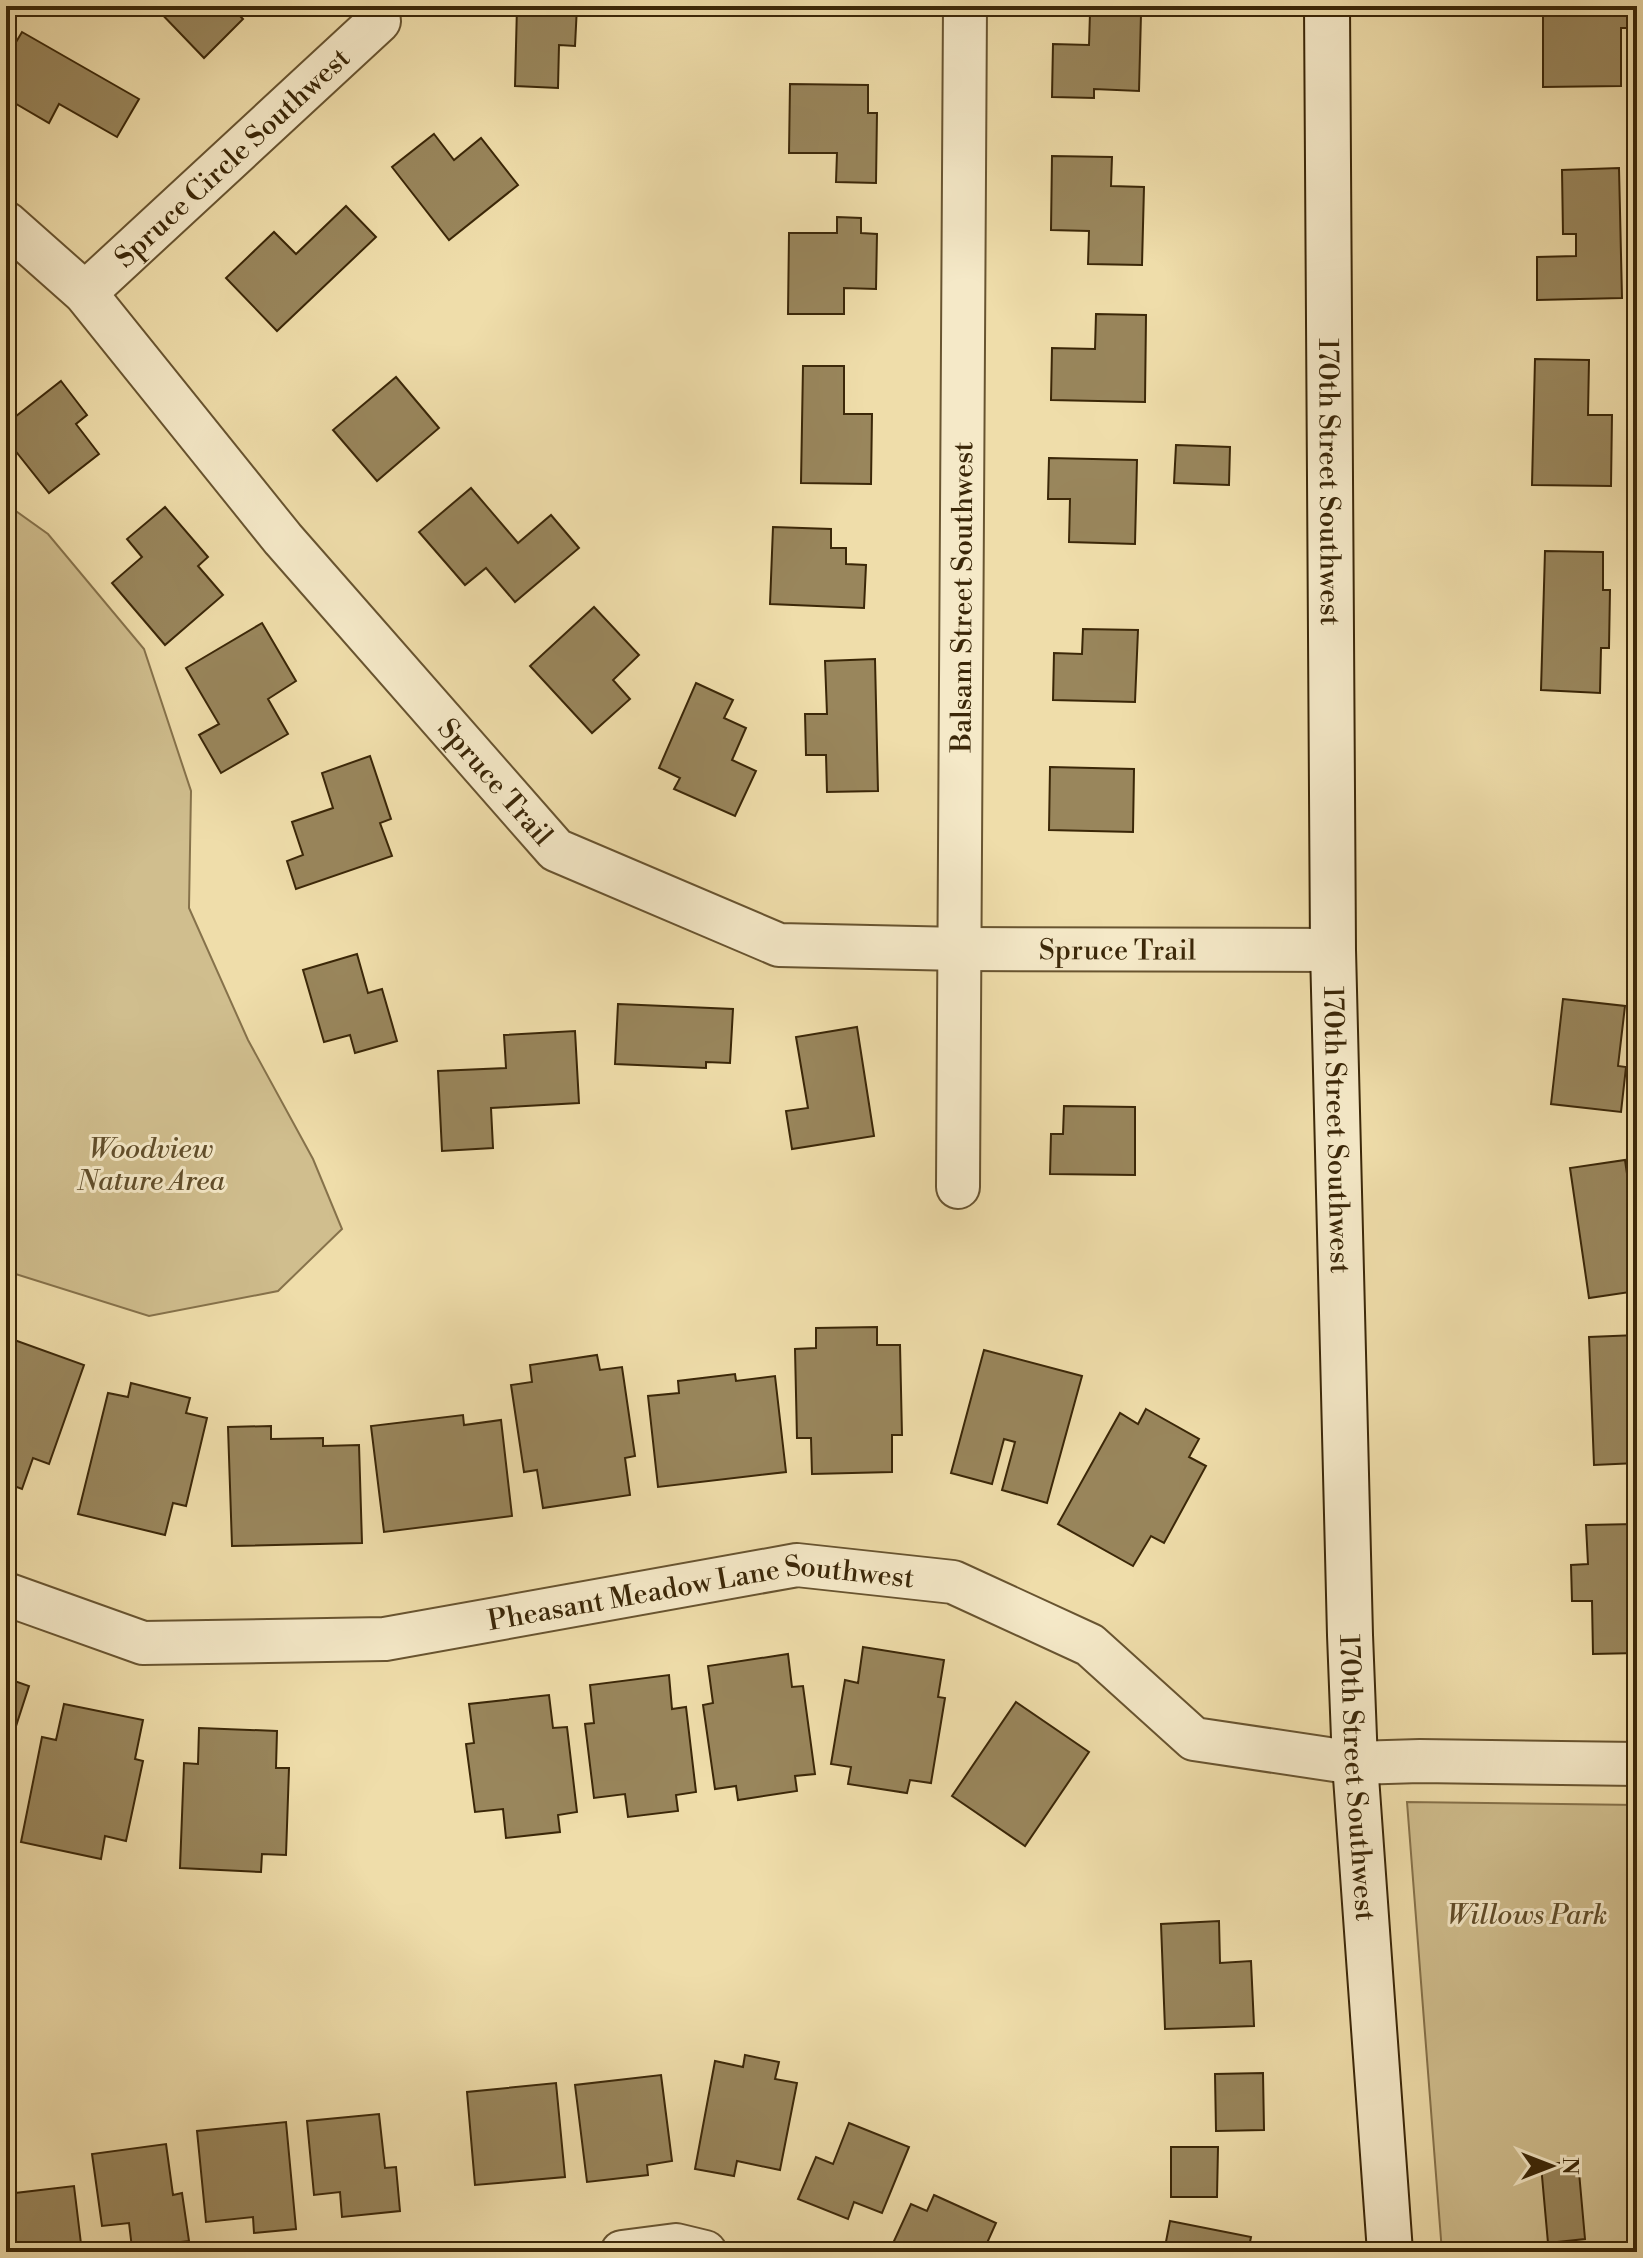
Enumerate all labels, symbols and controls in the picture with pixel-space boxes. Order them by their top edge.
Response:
street label: Spruce Circle Southwest [108,41,358,276]
street label: 170th Street Southwest [1310,338,1347,626]
street label: Balsam Street Southwest [945,441,981,754]
street label: Spruce Trail [430,712,560,853]
street label: Spruce Trail [1039,933,1196,969]
street label: 170th Street Southwest [1315,986,1357,1274]
park label: Woodview Nature Area [76,1132,225,1199]
street label: Pheasant Meadow Lane Southwest [485,1549,916,1639]
street label: 170th Street Southwest [1331,1633,1382,1922]
park label: Willows Park [1447,1898,1607,1933]
north arrow [1511,2126,1591,2206]
text: N [1556,2157,1583,2175]

